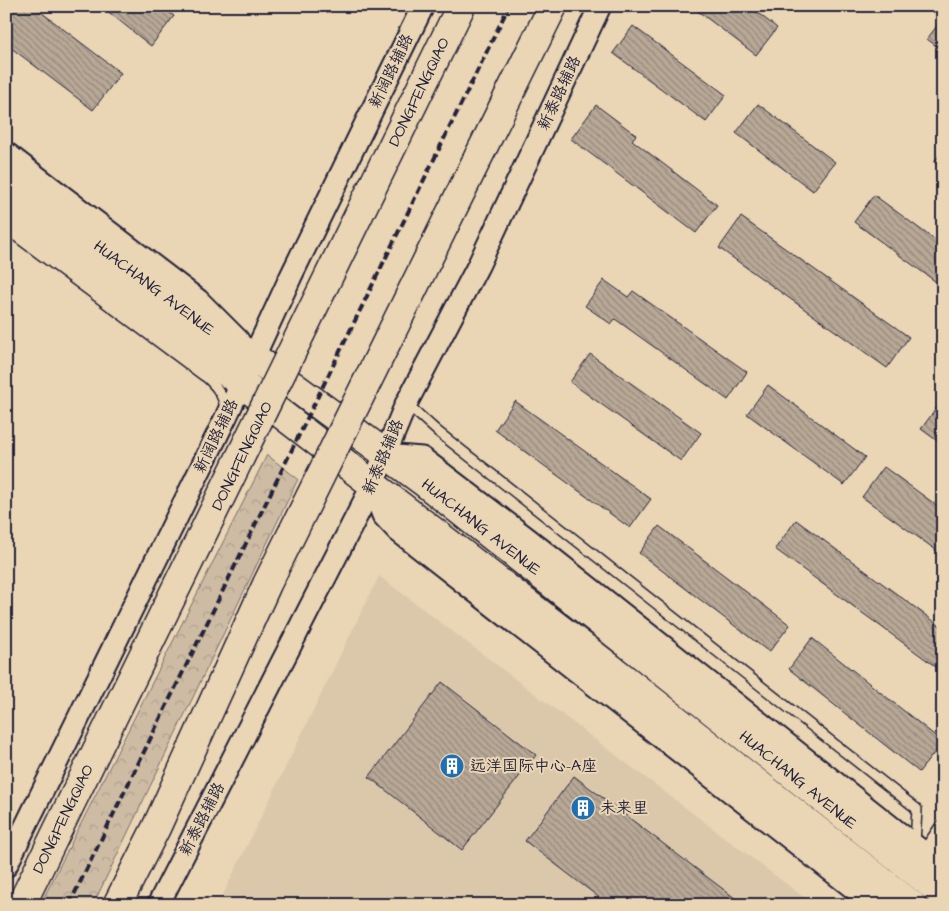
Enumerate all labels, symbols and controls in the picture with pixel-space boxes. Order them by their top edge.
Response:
street label: 新阔路辅路 [364,30,418,112]
street label: DONGFENGQIAO [383,34,455,150]
street label: 新泰路辅路 [532,52,586,134]
street label: HUACHANG AVENUE [89,235,219,341]
street label: 新阔路辅路 [189,395,243,477]
street label: DONGFENGQIAO [206,398,278,514]
street label: 新泰路辅路 [357,416,409,498]
street label: HUACHANG AVENUE [417,473,546,581]
street label: HUACHANG AVENUE [734,726,862,835]
building icon: 远洋国际中心-A座 [439,753,465,779]
place label: 远洋国际中心-A座 [470,755,597,777]
street label: DONGFENGQIAO [27,761,99,877]
street label: 新泰路辅路 [174,778,230,860]
building icon: 未来里 [570,795,596,821]
place label: 未来里 [600,797,648,819]

